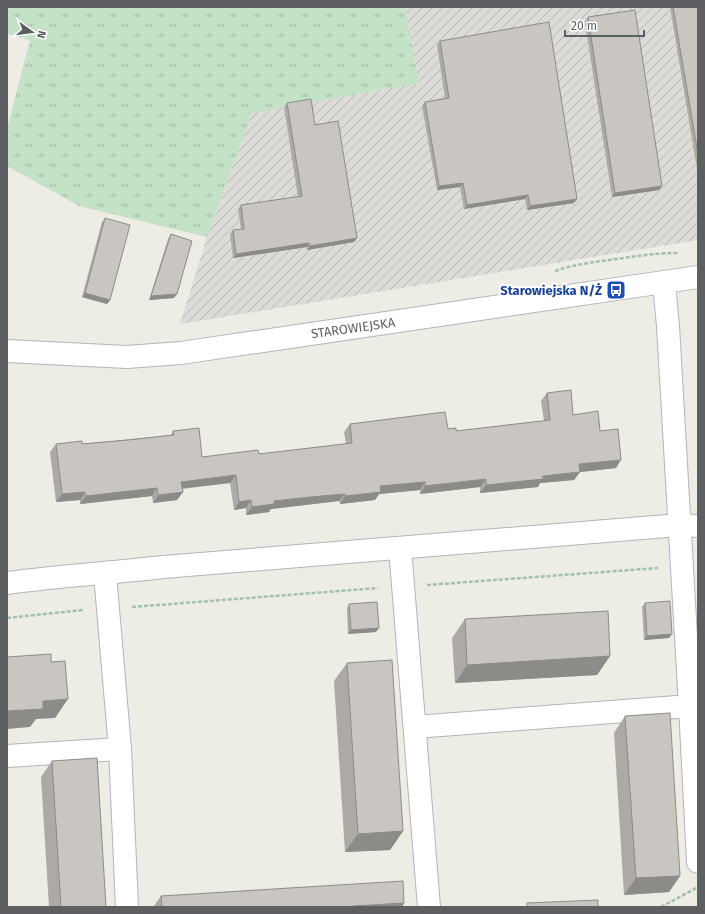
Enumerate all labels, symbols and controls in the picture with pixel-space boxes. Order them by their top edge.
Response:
north arrow [12,12,52,52]
scale bar [565,12,644,38]
text: 20 m [571,19,597,33]
text: N [34,29,48,39]
bus stop icon: Starowiejska N/Ż [605,279,627,301]
place label: Starowiejska N/Ż [500,283,602,298]
street label: STAROWIEJSKA [310,315,397,341]

